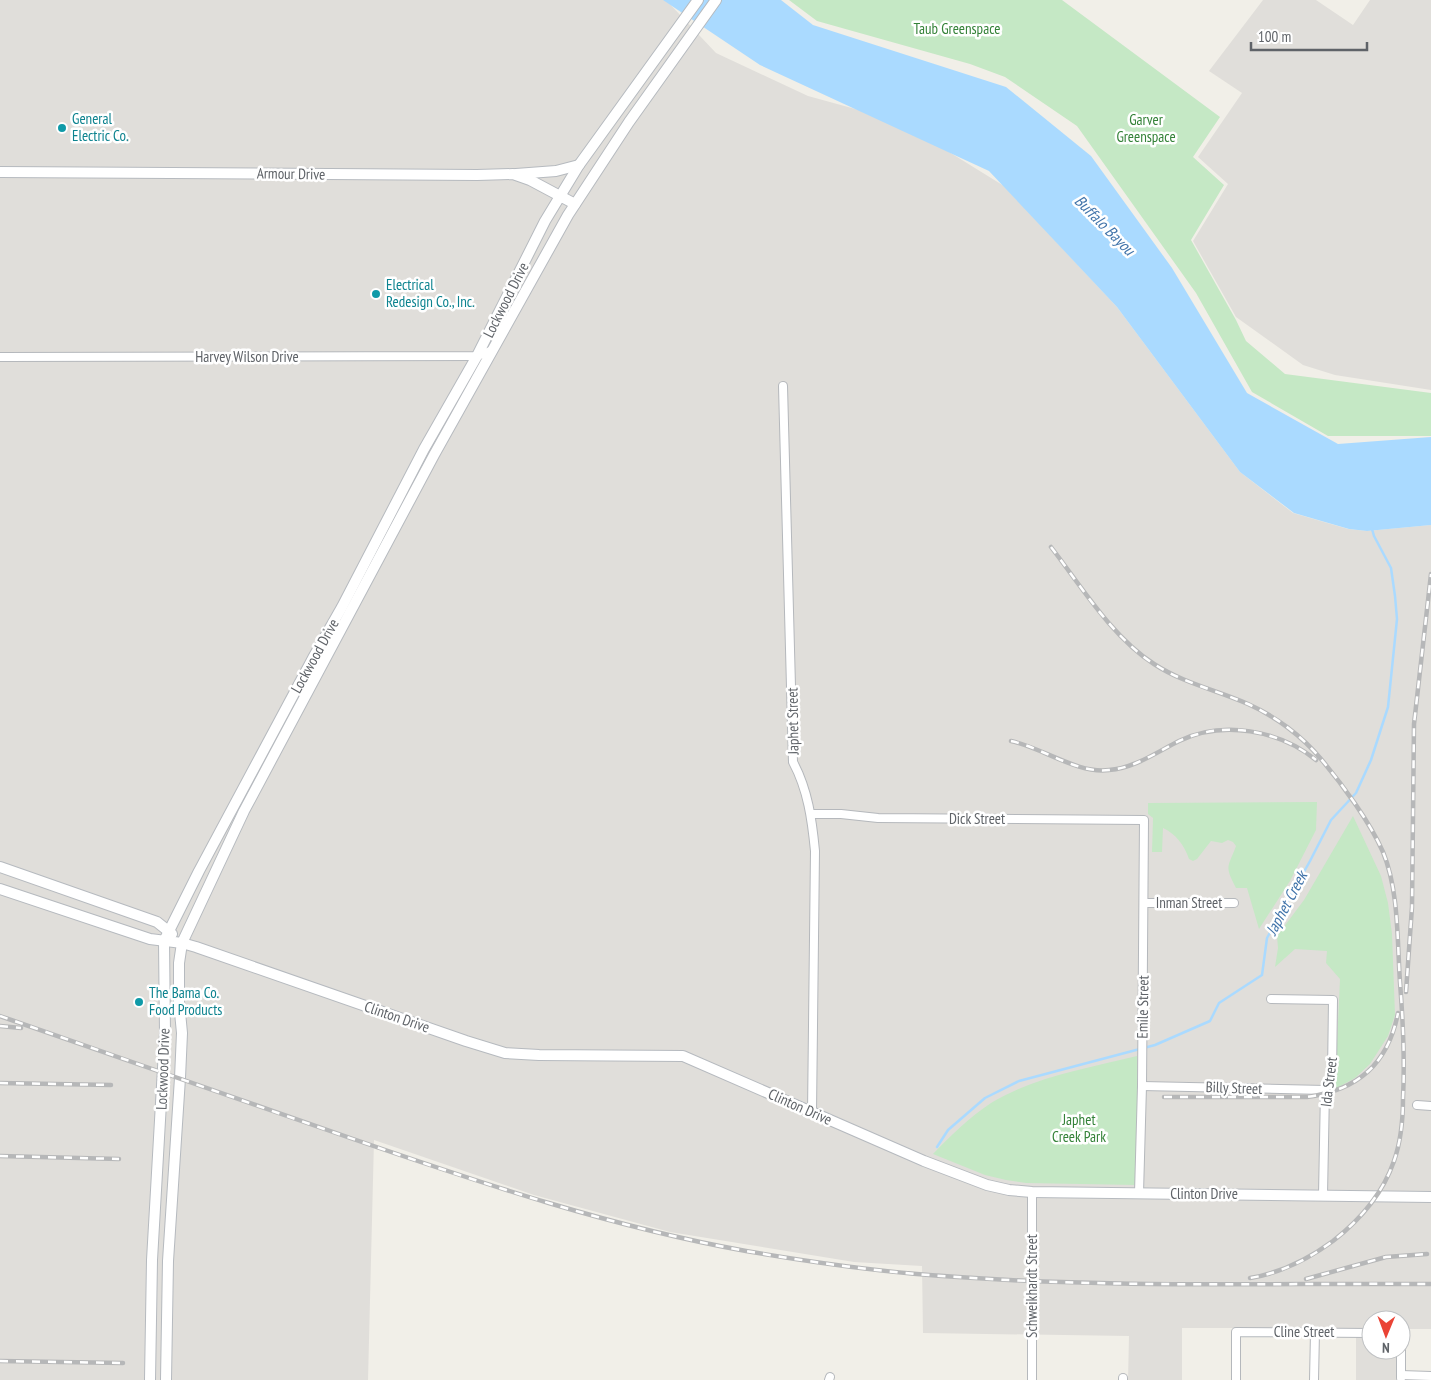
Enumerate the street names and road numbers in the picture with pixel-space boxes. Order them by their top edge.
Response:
street label: Armour Drive [257,163,325,184]
street label: Lockwood Drive [479,259,533,341]
street label: Harvey Wilson Drive [195,347,299,366]
street label: Lockwood Drive [286,615,343,696]
street label: Japhet Street [782,687,803,756]
street label: Dick Street [949,809,1005,828]
street label: Inman Street [1156,893,1222,912]
street label: Emile Street [1132,975,1153,1039]
street label: Clinton Drive [362,997,432,1037]
street label: Lockwood Drive [152,1028,173,1110]
street label: Ida Street [1316,1056,1341,1108]
street label: Billy Street [1205,1077,1263,1098]
street label: Clinton Drive [765,1084,835,1129]
street label: Clinton Drive [1170,1184,1238,1203]
street label: Schweikhardt Street [1022,1234,1041,1338]
street label: Cline Street [1274,1322,1334,1341]

